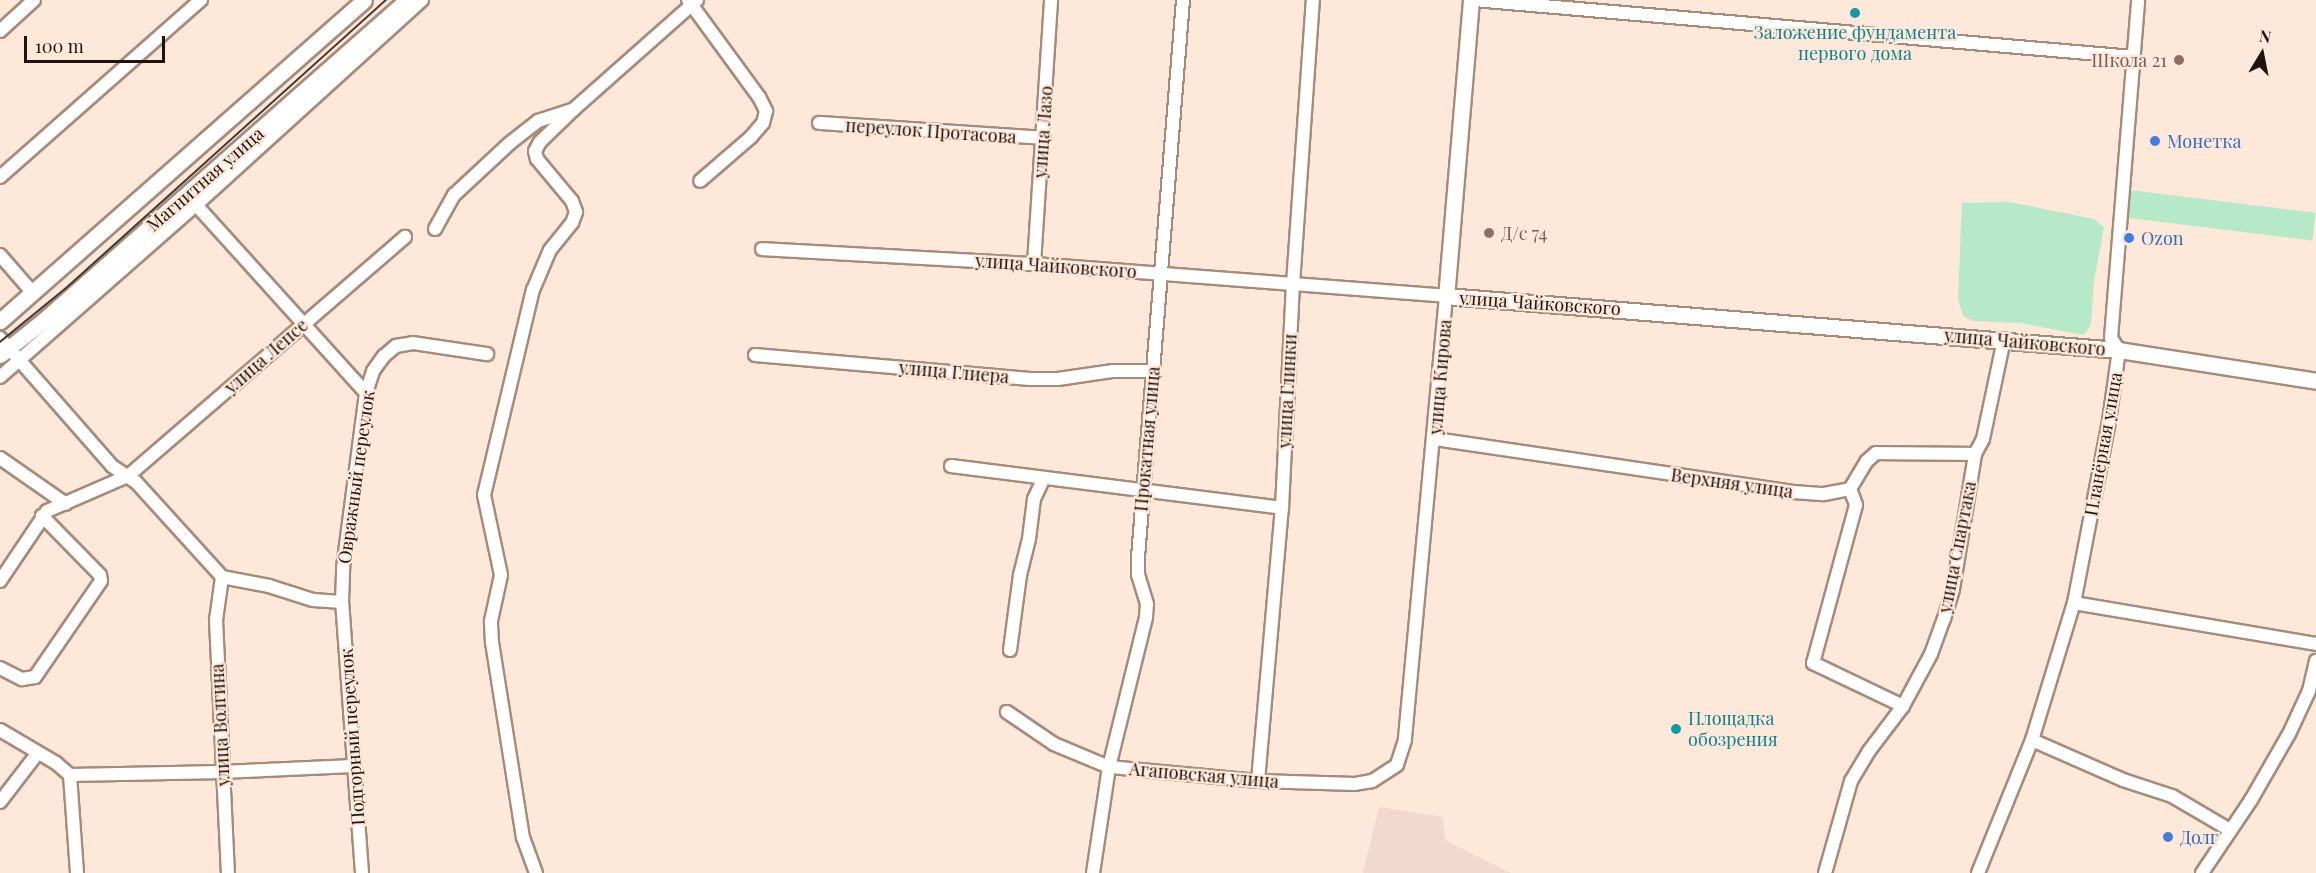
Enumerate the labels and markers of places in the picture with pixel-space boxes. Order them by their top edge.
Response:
marker: Заложение фундамента первого дома [1848,6,1862,20]
place label: Заложение фундамента первого дома [1754,22,1956,64]
place label: Школа 21 [2091,49,2167,71]
marker: Школа 21 [2172,53,2186,67]
place label: Монетка [2167,130,2242,152]
marker: Монетка [2148,134,2162,148]
place label: Д/с 74 [1501,222,1547,244]
marker: Д/с 74 [1482,226,1496,240]
place label: Ozon [2141,227,2184,249]
marker: Ozon [2122,231,2136,245]
place label: Площадка обозрения [1688,708,1778,750]
marker: Площадка обозрения [1669,722,1683,736]
place label: Долг [2180,826,2218,848]
marker: Долг [2161,830,2175,844]

